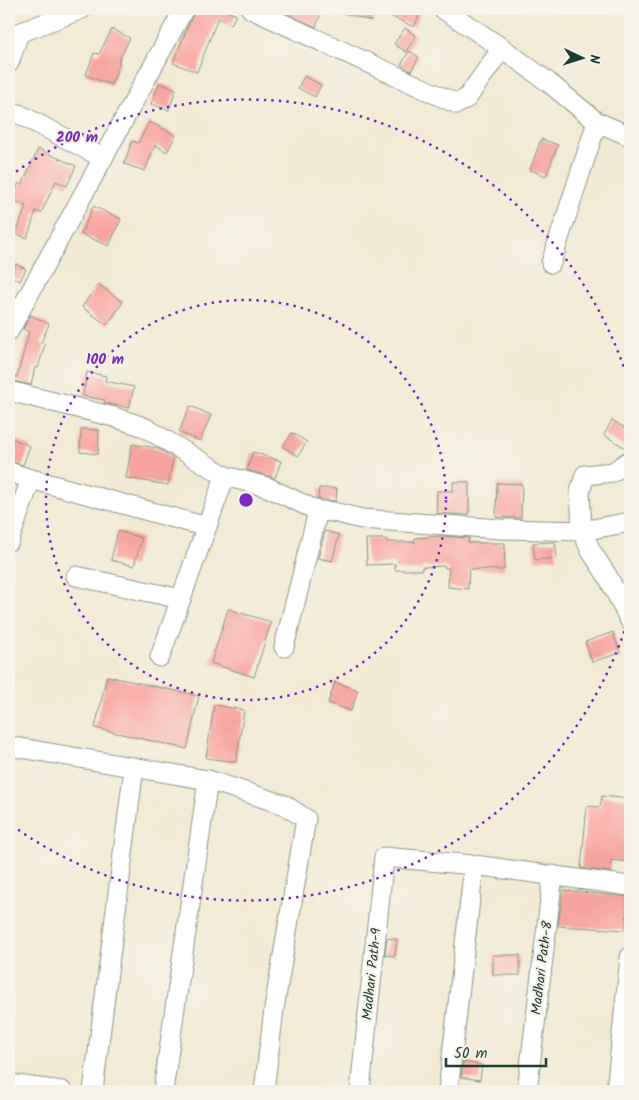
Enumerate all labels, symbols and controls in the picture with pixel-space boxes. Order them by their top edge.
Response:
north arrow [556,32,606,82]
text: N [583,54,605,64]
text: 200 m [56,126,98,150]
text: 100 m [86,348,124,372]
centre of rings [237,491,255,509]
street label: Madhari Path-8 [525,919,559,1016]
street label: Madhari Path-9 [356,927,388,1021]
scale bar [446,1035,546,1067]
text: 50 m [454,1042,488,1066]

